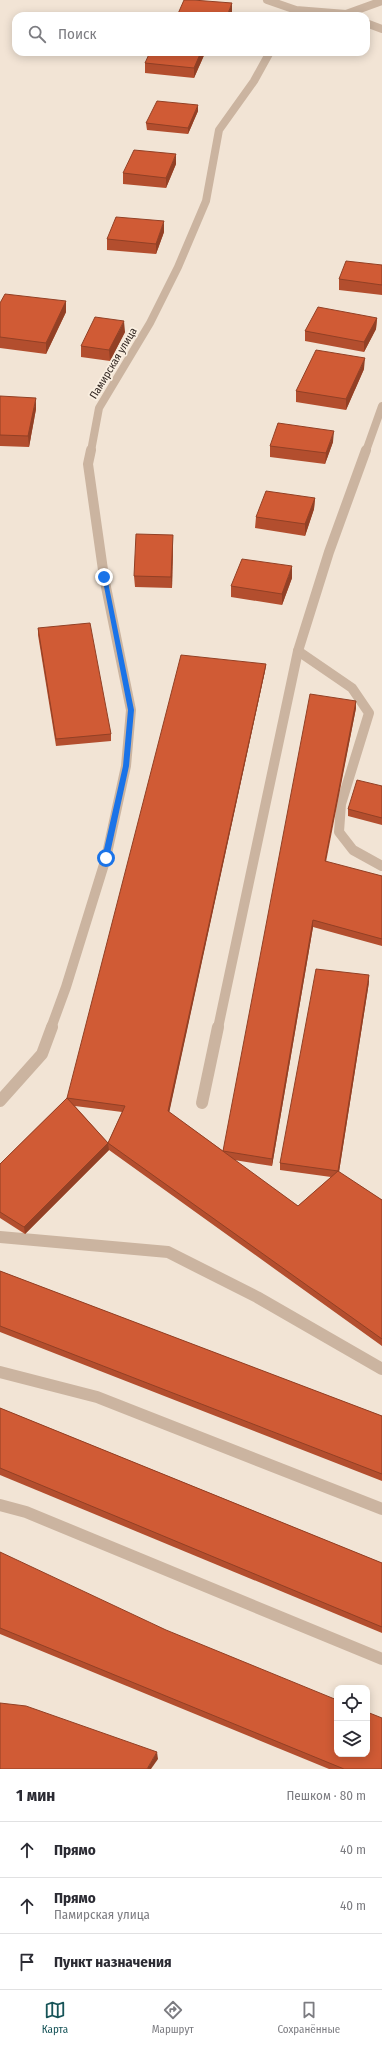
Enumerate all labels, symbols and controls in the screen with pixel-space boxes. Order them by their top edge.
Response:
search box [12,12,370,56]
icon: search [26,23,48,45]
text: Поиск [58,25,96,43]
street label: Памирская улица [87,325,140,401]
route end [95,568,113,586]
route start [97,849,115,867]
map controls [334,1685,370,1757]
button: locate [334,1685,370,1721]
button: layers [334,1721,370,1757]
text: 1 мин [16,1785,55,1806]
text: Пешком · 80 m [287,1788,366,1803]
icon: ahead [16,1839,38,1861]
text: Прямо [54,1841,96,1859]
text: 40 m [340,1842,366,1857]
text: Прямо [54,1889,96,1907]
icon: ahead [16,1895,38,1917]
text: 40 m [340,1898,366,1913]
text: Памирская улица [54,1907,150,1922]
icon: arrive [16,1951,38,1973]
text: Пункт назначения [54,1953,172,1971]
tab: Карта [42,1999,68,2036]
tab: Маршрут [152,1999,194,2036]
tab: Сохранённые [277,1999,340,2036]

